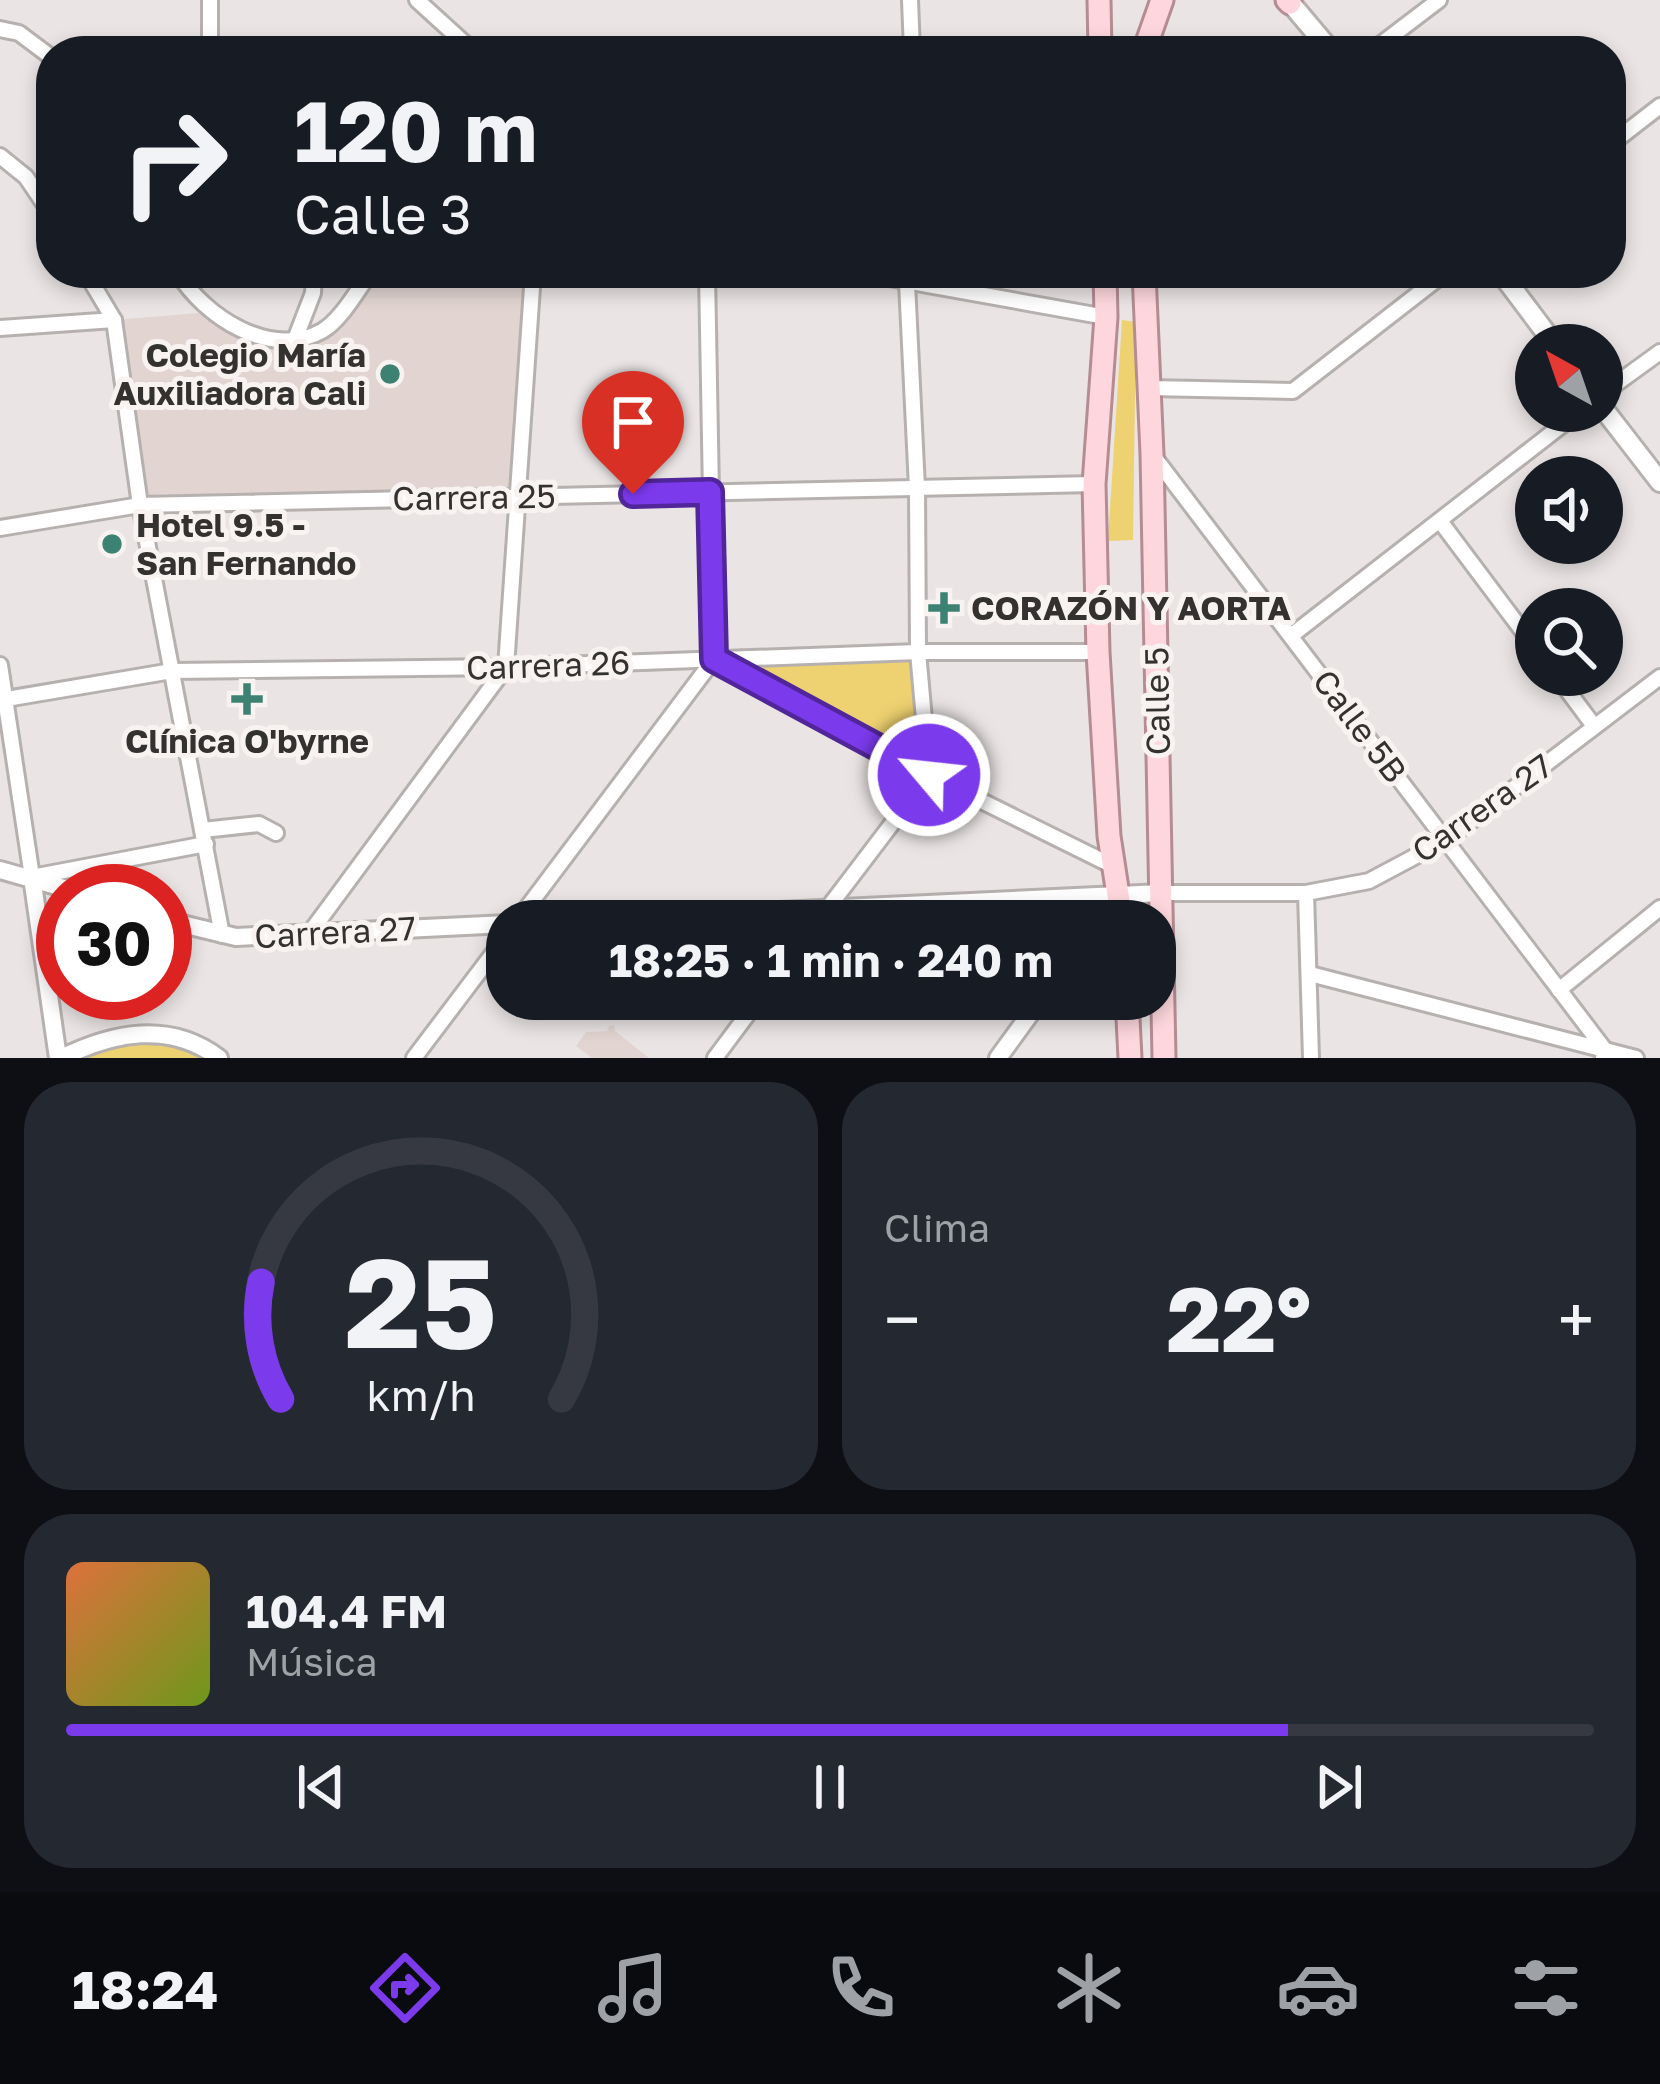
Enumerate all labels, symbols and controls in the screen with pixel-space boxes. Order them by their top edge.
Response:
text: 120 m [294,80,538,180]
icon: right [96,84,252,240]
text: Calle 3 [294,181,472,246]
north arrow [1515,324,1623,432]
map controls [1515,324,1623,696]
place label: Colegio María Auxiliadora Cali [113,335,366,412]
marker: Colegio María Auxiliadora Cali [377,361,403,387]
pin [582,371,684,494]
icon: arrive [600,389,666,455]
button: sound [1515,456,1623,564]
street label: Carrera 25 [392,476,556,517]
place label: Hotel 9.5 - San Fernando [136,505,356,582]
marker: Hotel 9.5 - San Fernando [99,531,125,557]
place label: CORAZÓN Y AORTA [971,588,1292,627]
button: search [1515,588,1623,696]
marker: CORAZÓN Y AORTA [928,592,960,624]
street label: Carrera 26 [465,642,631,687]
street label: Calle 5 [1136,646,1177,756]
street label: Calle 5B [1306,662,1415,790]
marker: Clínica O'byrne [231,683,263,715]
position arrow [866,712,992,838]
place label: Clínica O'byrne [125,721,369,760]
street label: Carrera 27 [1404,745,1559,870]
speed limit sign: 30 [36,864,192,1020]
street label: Carrera 27 [253,908,417,955]
text: 18:25 · 1 min · 240 m [609,933,1053,987]
text: Clima [884,1204,990,1251]
text: 25 [345,1226,497,1375]
text: 22° [1167,1264,1311,1372]
text: − [884,1279,920,1359]
text: + [1558,1279,1594,1359]
text: km/h [366,1369,476,1420]
text: 104.4 FM [246,1584,447,1638]
text: Música [246,1638,378,1685]
icon: previous [288,1754,354,1820]
icon: pause [797,1754,863,1820]
icon: next [1306,1754,1372,1820]
icon: directions [363,1946,447,2030]
icon: music [591,1946,675,2030]
icon: phone [819,1946,903,2030]
icon: climate [1047,1946,1131,2030]
icon: car [1276,1946,1360,2030]
icon: filters [1504,1946,1588,2030]
text: 18:24 [72,1956,218,2021]

